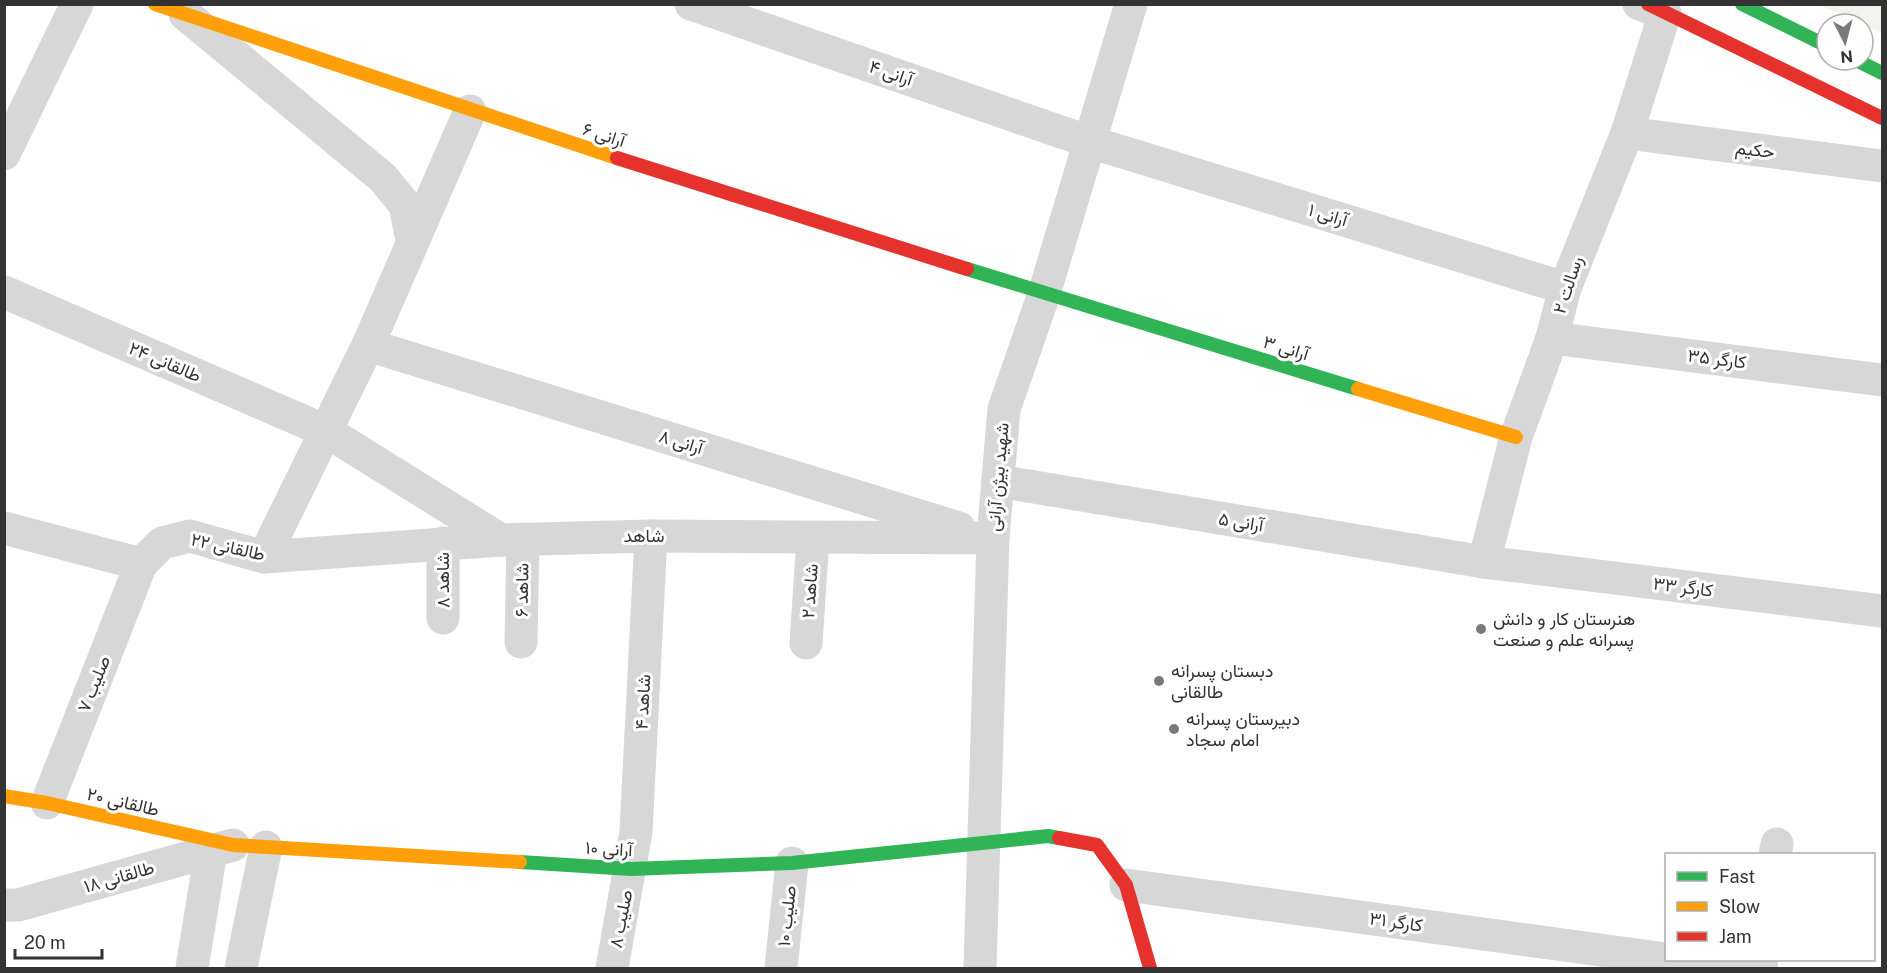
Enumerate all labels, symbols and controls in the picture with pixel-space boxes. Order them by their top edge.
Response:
north arrow [1815,12,1875,72]
text: N [1839,46,1854,67]
street label: آرانی ۴ [866,55,917,91]
street label: آرانی ۶ [580,118,630,153]
street label: حکیم [1734,137,1776,164]
street label: آرانی ۱ [1306,199,1352,232]
street label: رسالت ۲ [1548,253,1588,317]
street label: آرانی ۳ [1261,331,1313,366]
street label: طالقانی ۲۴ [126,337,204,387]
street label: کارگر ۳۵ [1686,344,1748,374]
street label: شهید بیژن آرانی [982,422,1014,532]
street label: آرانی ۸ [656,425,708,460]
street label: آرانی ۵ [1217,508,1267,537]
street label: شاهد [624,525,664,546]
street label: طالقانی ۲۲ [189,528,267,566]
street label: شاهد ۸ [432,552,453,608]
street label: شاهد ۶ [511,563,532,617]
street label: شاهد ۲ [797,563,822,619]
street label: کارگر ۳۳ [1652,572,1714,602]
place label: هنرستان کار و دانش پسرانه علم و صنعت [1493,608,1635,652]
marker: هنرستان کار و دانش پسرانه علم و صنعت [1474,622,1488,636]
street label: صلیب ۷ [73,653,114,715]
place label: دبستان پسرانه طالقانی [1171,660,1273,703]
street label: شاهد ۴ [631,674,654,730]
marker: دبستان پسرانه طالقانی [1152,674,1166,688]
place label: دبیرستان پسرانه امام سجاد [1186,708,1300,752]
marker: دبیرستان پسرانه امام سجاد [1167,722,1181,736]
street label: طالقانی ۲۰ [85,783,161,821]
street label: آرانی ۱۰ [585,837,635,861]
legend [1665,853,1875,961]
street label: طالقانی ۱۸ [81,856,157,898]
text: Fast [1719,866,1755,887]
street label: صلیب ۱۰ [773,884,800,947]
street label: صلیب ۸ [605,888,636,950]
text: Slow [1719,896,1760,917]
street label: کارگر ۳۱ [1368,907,1424,937]
scale bar [15,922,102,960]
text: Jam [1719,926,1752,947]
text: 20 m [24,932,66,953]

